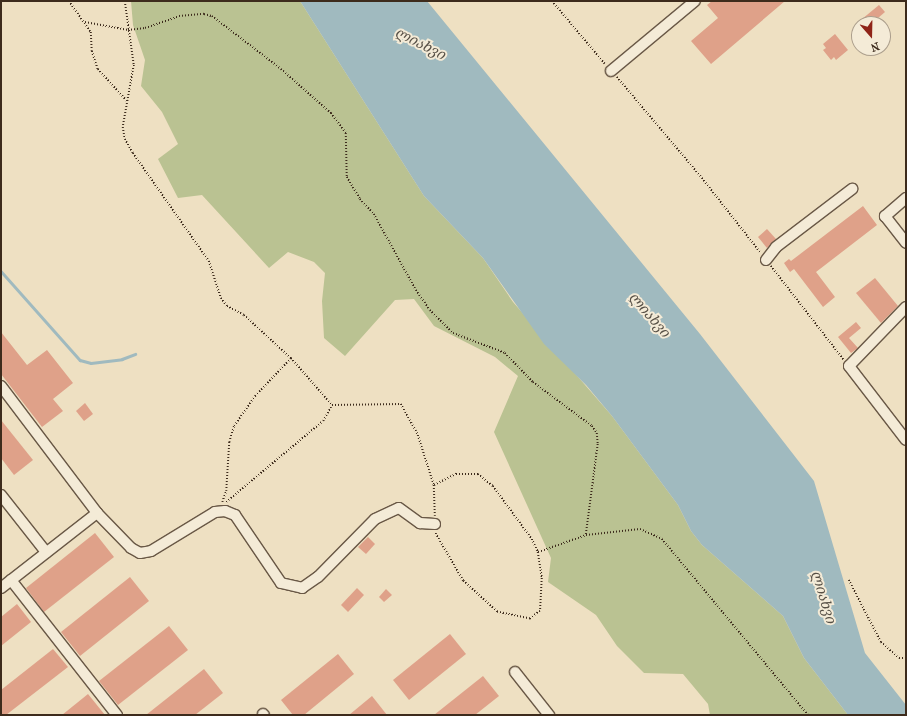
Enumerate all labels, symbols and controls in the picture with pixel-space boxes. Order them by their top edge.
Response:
north arrow [851,16,891,56]
water label: ლიახვი [392,24,448,64]
text: N [869,39,881,54]
water label: ლიახვი [625,289,673,341]
water label: ლიახვი [807,569,839,625]

